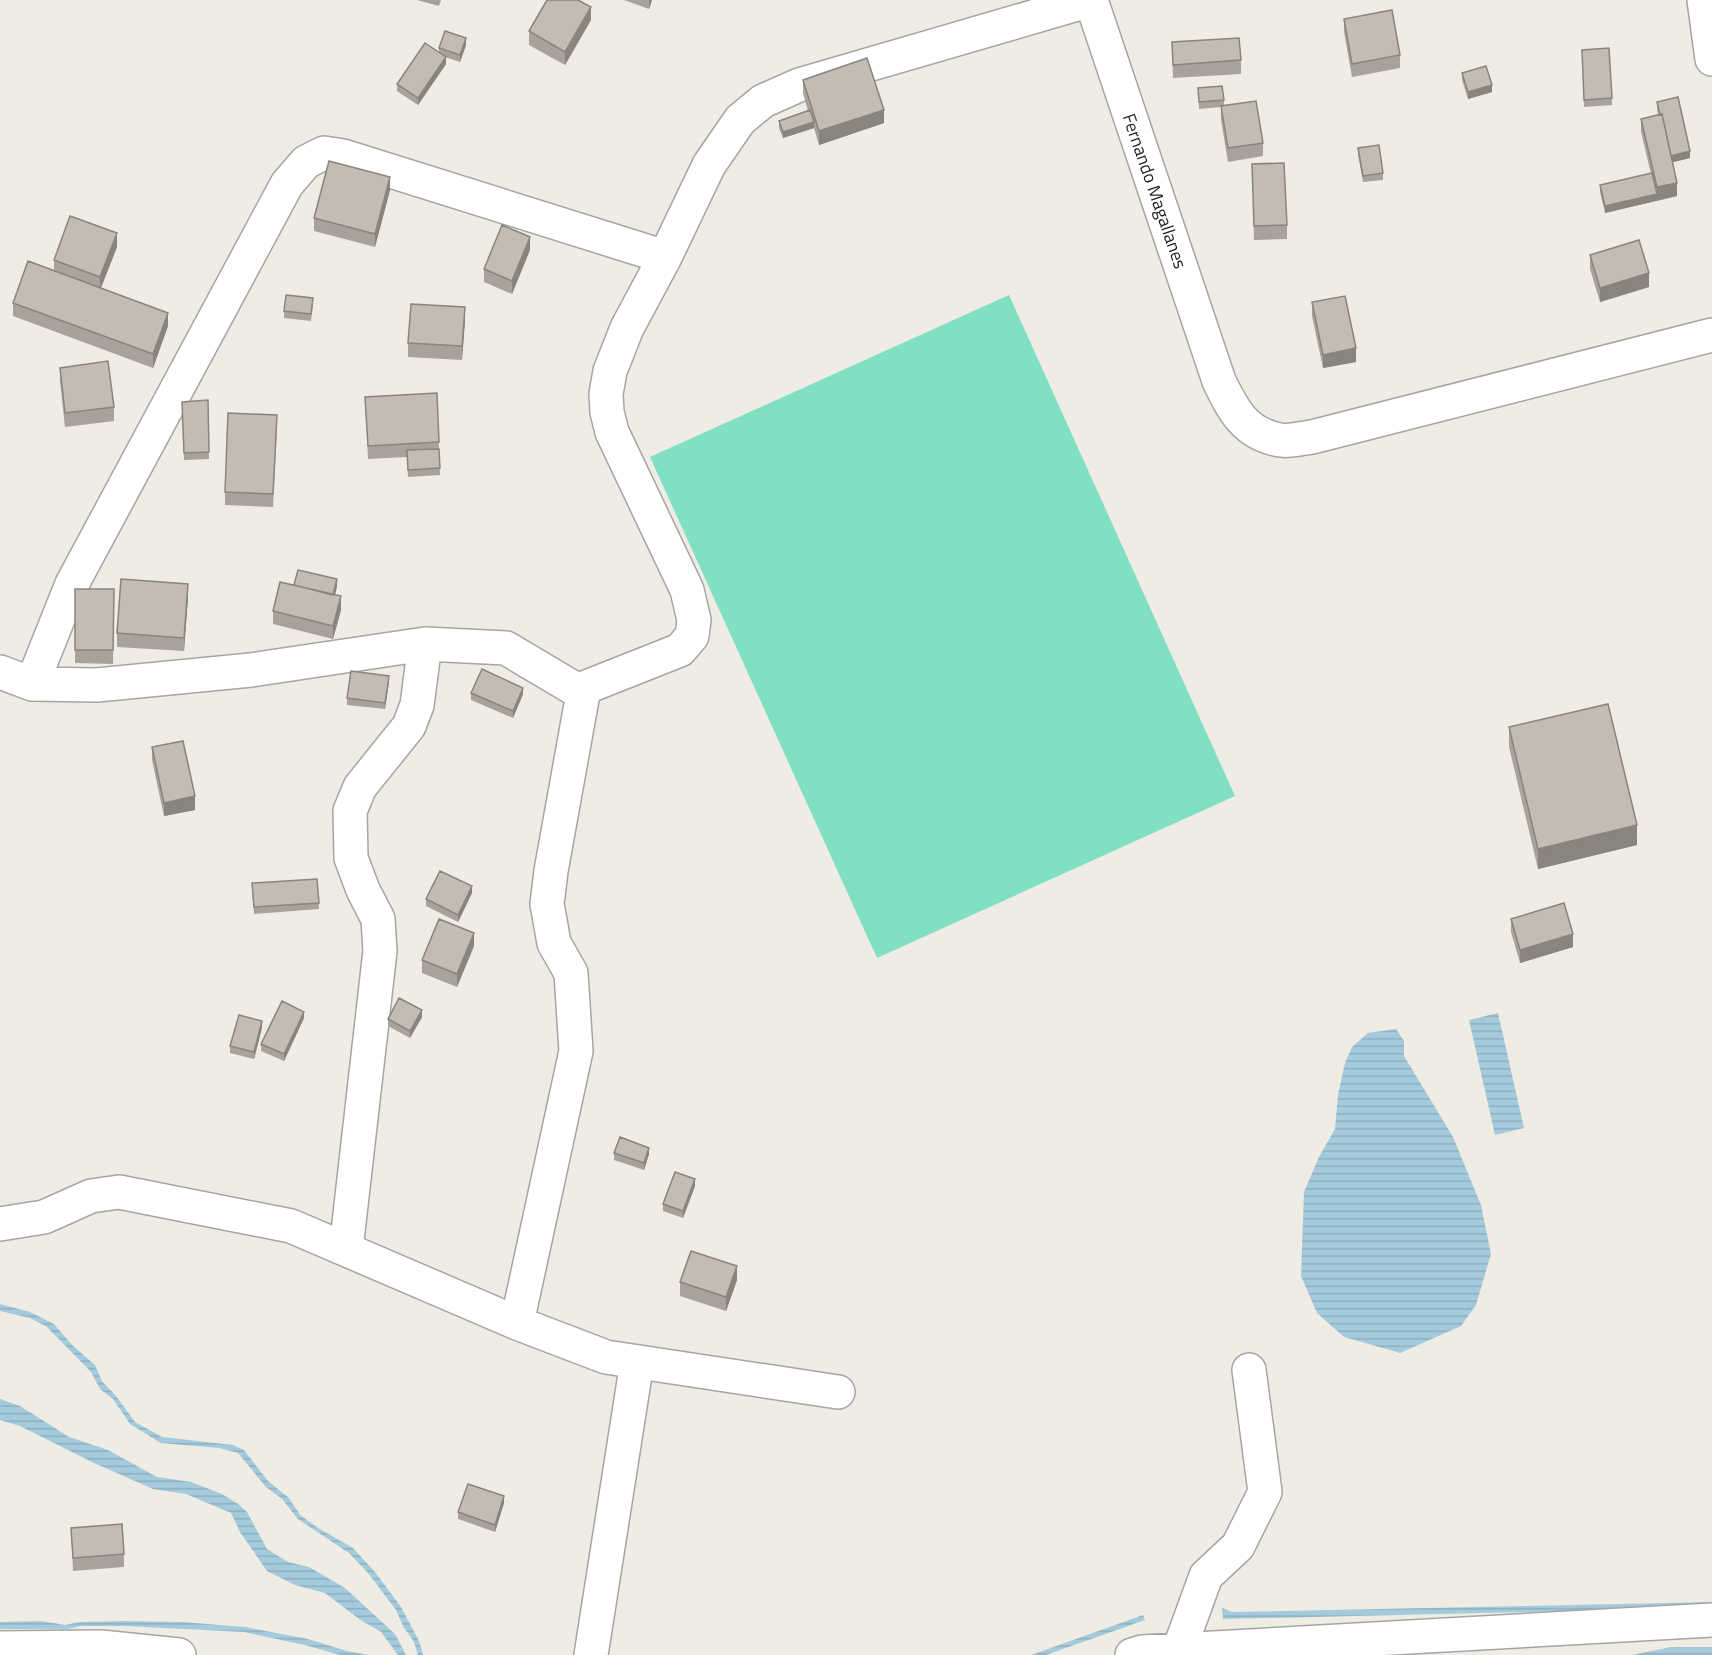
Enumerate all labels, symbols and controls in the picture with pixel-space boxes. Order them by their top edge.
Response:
street label: Fernando Magallanes [1116,110,1194,272]

